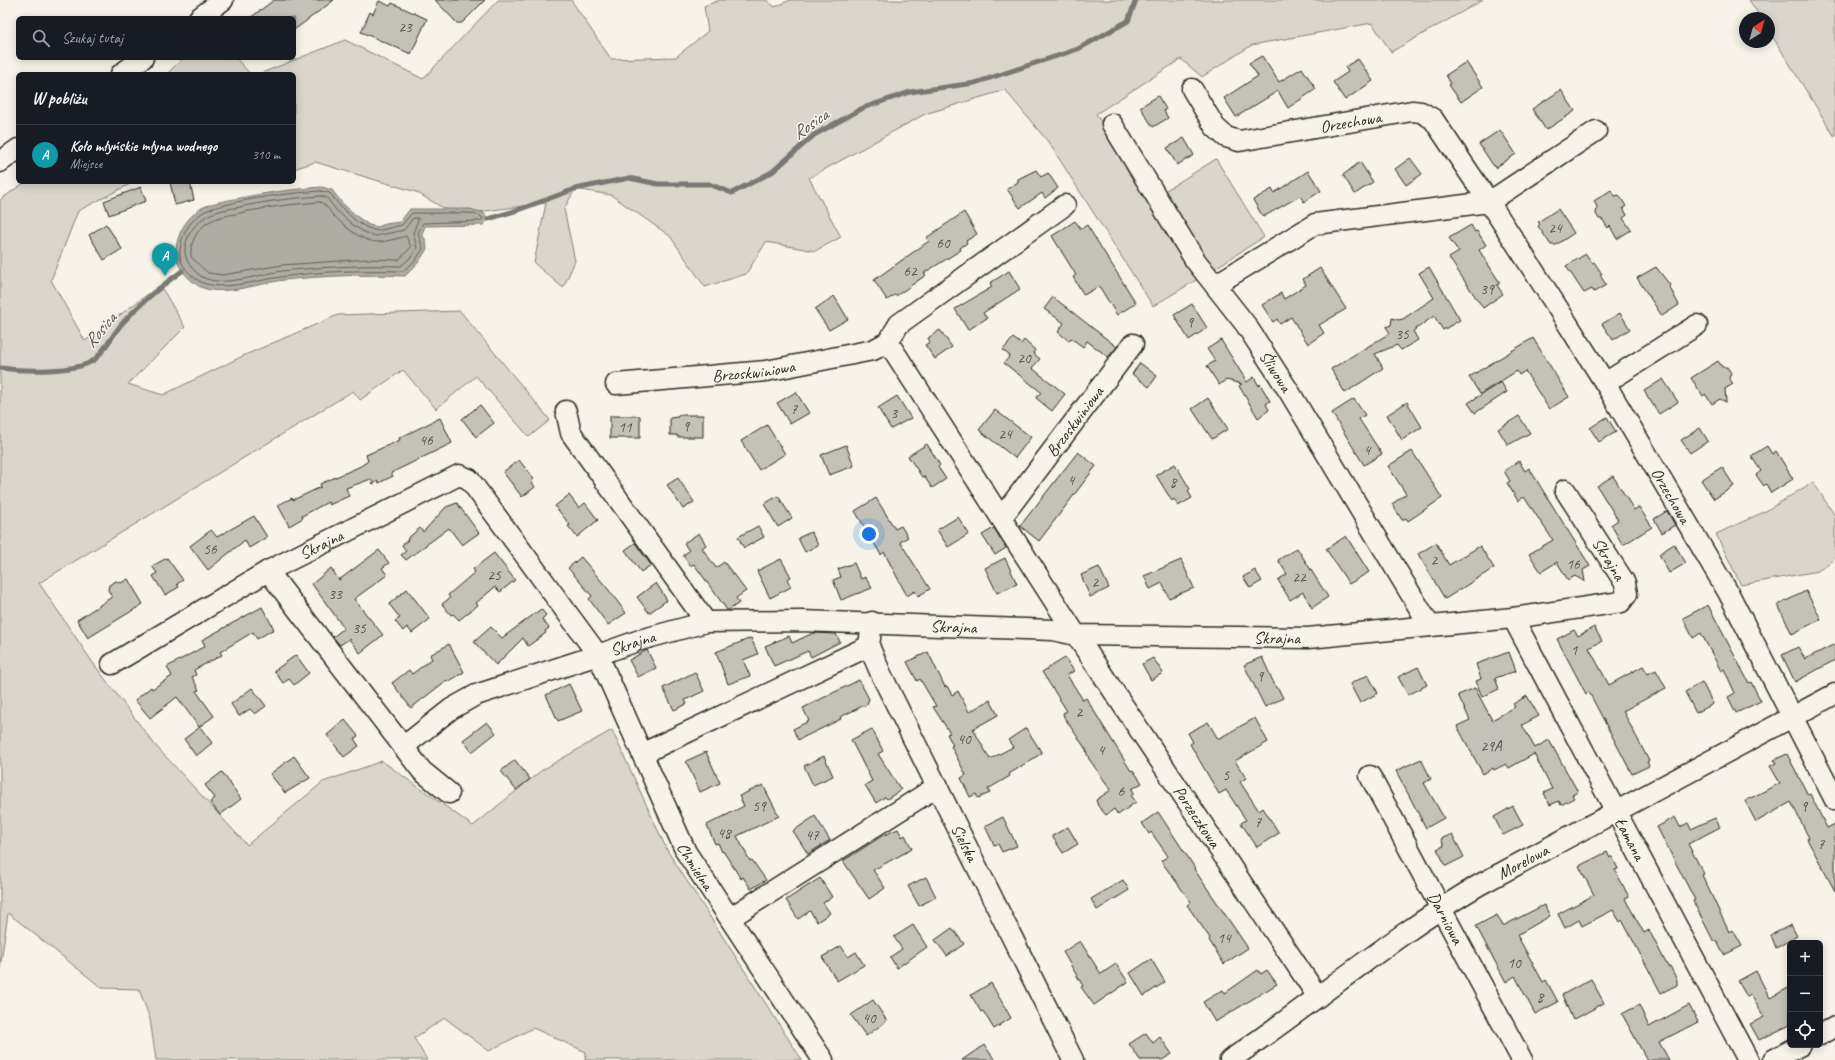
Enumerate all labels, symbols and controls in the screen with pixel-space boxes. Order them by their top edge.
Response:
north arrow [1739,12,1775,48]
search box [16,16,296,60]
house number: 23 [398,18,413,37]
icon: search [30,27,52,49]
text: Szukaj tutaj [62,29,123,48]
text: W pobliżu [32,88,87,109]
water label: Rosica [788,102,834,144]
street label: Orzechowa [1318,106,1385,138]
text: Koło młyńskie młyna wodnego [70,137,217,156]
text: A [42,147,48,163]
text: 310 m [252,147,280,163]
text: Miejsce [70,156,102,172]
house number: 24 [1548,219,1563,238]
house number: 60 [936,234,951,253]
pin: A [152,243,178,276]
house number: 62 [903,262,918,281]
house number: 39 [1480,280,1495,299]
water label: Rosica [79,306,123,352]
house number: 9 [1187,313,1195,332]
house number: 35 [1395,325,1410,344]
street label: Śliwowa [1254,346,1298,398]
house number: 20 [1017,349,1032,368]
street label: Brzoskwiniowa [711,355,798,387]
street label: Brzoskwiniowa [1042,381,1109,461]
house number: 7 [791,400,799,419]
house number: 3 [891,404,899,423]
house number: 9 [683,417,691,436]
house number: 11 [618,418,633,437]
house number: 24 [998,425,1013,444]
house number: 46 [419,431,434,450]
house number: 4 [1364,441,1372,460]
street label: Orzechowa [1646,464,1696,529]
house number: 4 [1068,471,1076,490]
house number: 8 [1170,473,1178,492]
your location [859,524,879,544]
street label: Skrajna [296,525,348,565]
street label: Skrajna [1587,534,1630,585]
house number: 56 [203,540,218,559]
house number: 2 [1431,551,1439,570]
house number: 16 [1566,555,1581,574]
house number: 25 [487,566,502,585]
house number: 22 [1292,568,1307,587]
house number: 2 [1092,573,1100,592]
house number: 33 [328,585,343,604]
street label: Skrajna [930,616,978,638]
house number: 35 [352,619,367,638]
street label: Skrajna [607,626,659,661]
street label: Skrajna [1254,627,1301,649]
house number: 1 [1571,641,1579,660]
house number: 9 [1257,667,1265,686]
house number: 2 [1076,703,1084,722]
house number: 40 [957,730,972,749]
house number: 29A [1480,737,1503,756]
house number: 4 [1098,741,1106,760]
house number: 5 [1223,766,1231,785]
house number: 6 [1118,782,1126,801]
street label: Porzeczkowa [1169,782,1226,853]
house number: 59 [752,797,767,816]
house number: 9 [1801,797,1809,816]
house number: 7 [1255,813,1263,832]
street label: Łamana [1610,814,1651,866]
street label: Sielska [946,821,983,867]
house number: 48 [717,824,732,843]
house number: 47 [805,826,820,845]
house number: 7 [1818,835,1826,854]
street label: Chmielna [672,839,719,896]
street label: Morelowa [1494,839,1553,884]
street label: Darniowa [1423,888,1469,949]
house number: 14 [1217,929,1232,948]
map controls [1787,940,1823,1048]
button: + [1787,940,1823,976]
house number: 10 [1507,954,1522,973]
button: − [1787,976,1823,1012]
house number: 8 [1537,988,1545,1007]
house number: 40 [862,1009,877,1028]
button: locate [1787,1012,1823,1048]

